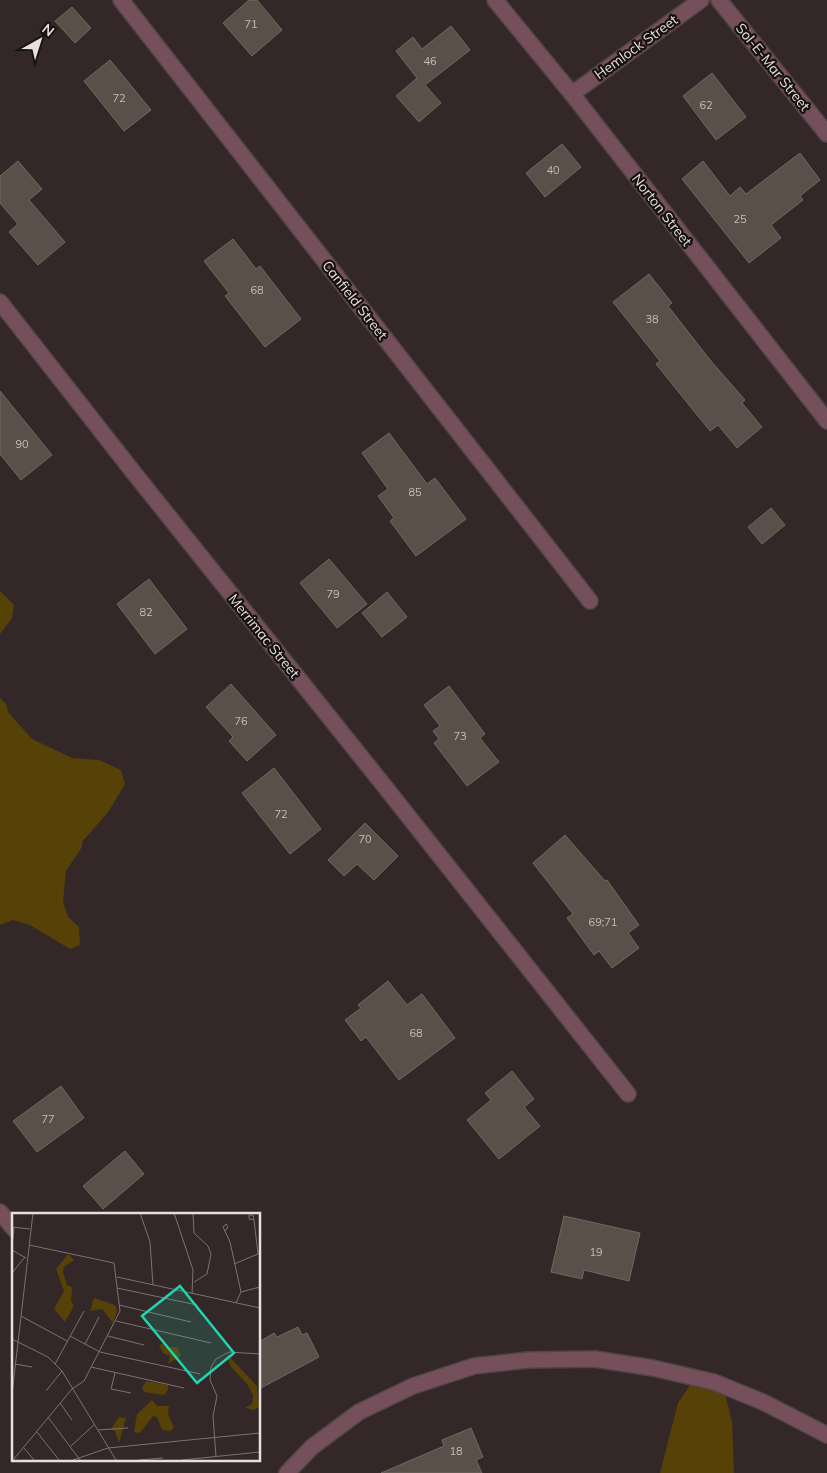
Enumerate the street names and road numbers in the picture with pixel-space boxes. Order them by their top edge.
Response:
street label: Hemlock Street [591,11,681,83]
street label: Sol-E-Mar Street [732,19,814,115]
street label: Norton Street [628,170,696,250]
street label: Canfield Street [318,257,392,343]
street label: Merrimac Street [225,590,304,682]

